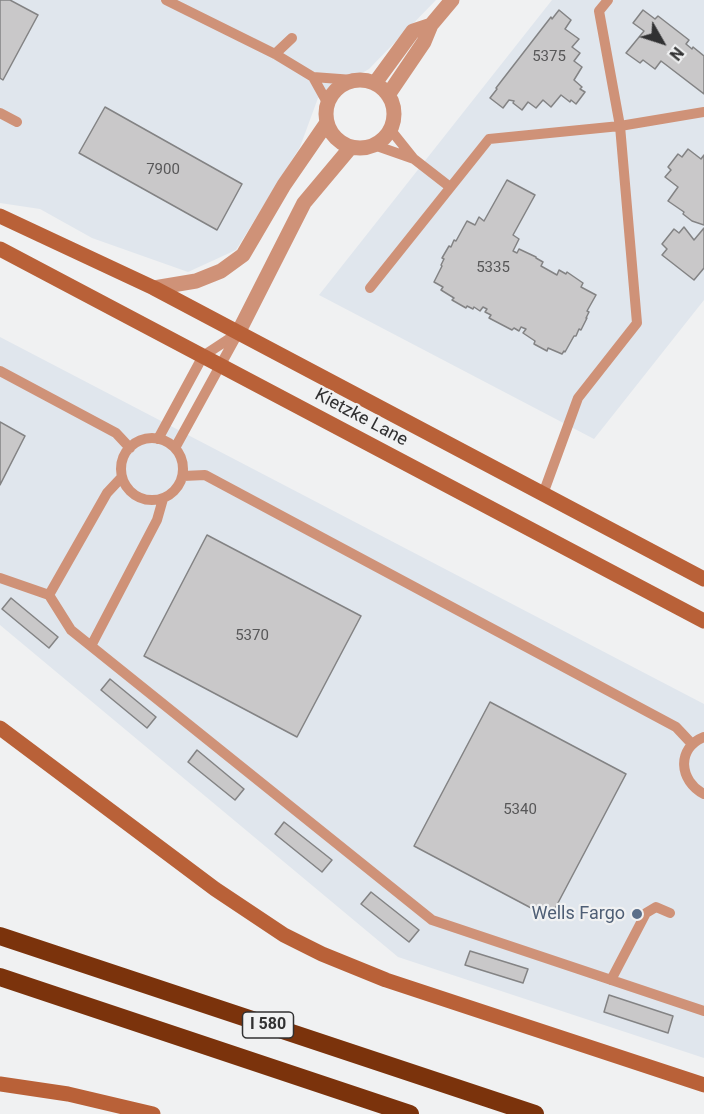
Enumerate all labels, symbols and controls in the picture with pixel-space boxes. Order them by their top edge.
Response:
north arrow [632,12,692,72]
text: N [665,43,687,64]
house number: 5375 [532,48,566,66]
house number: 7900 [146,161,180,179]
house number: 5335 [476,259,510,277]
street label: Kietzke Lane [311,385,411,451]
house number: 5370 [235,627,269,645]
house number: 5340 [503,801,537,819]
place label: Wells Fargo [532,903,625,925]
marker: Wells Fargo [630,907,644,921]
road number: I 580 [242,1012,294,1038]

